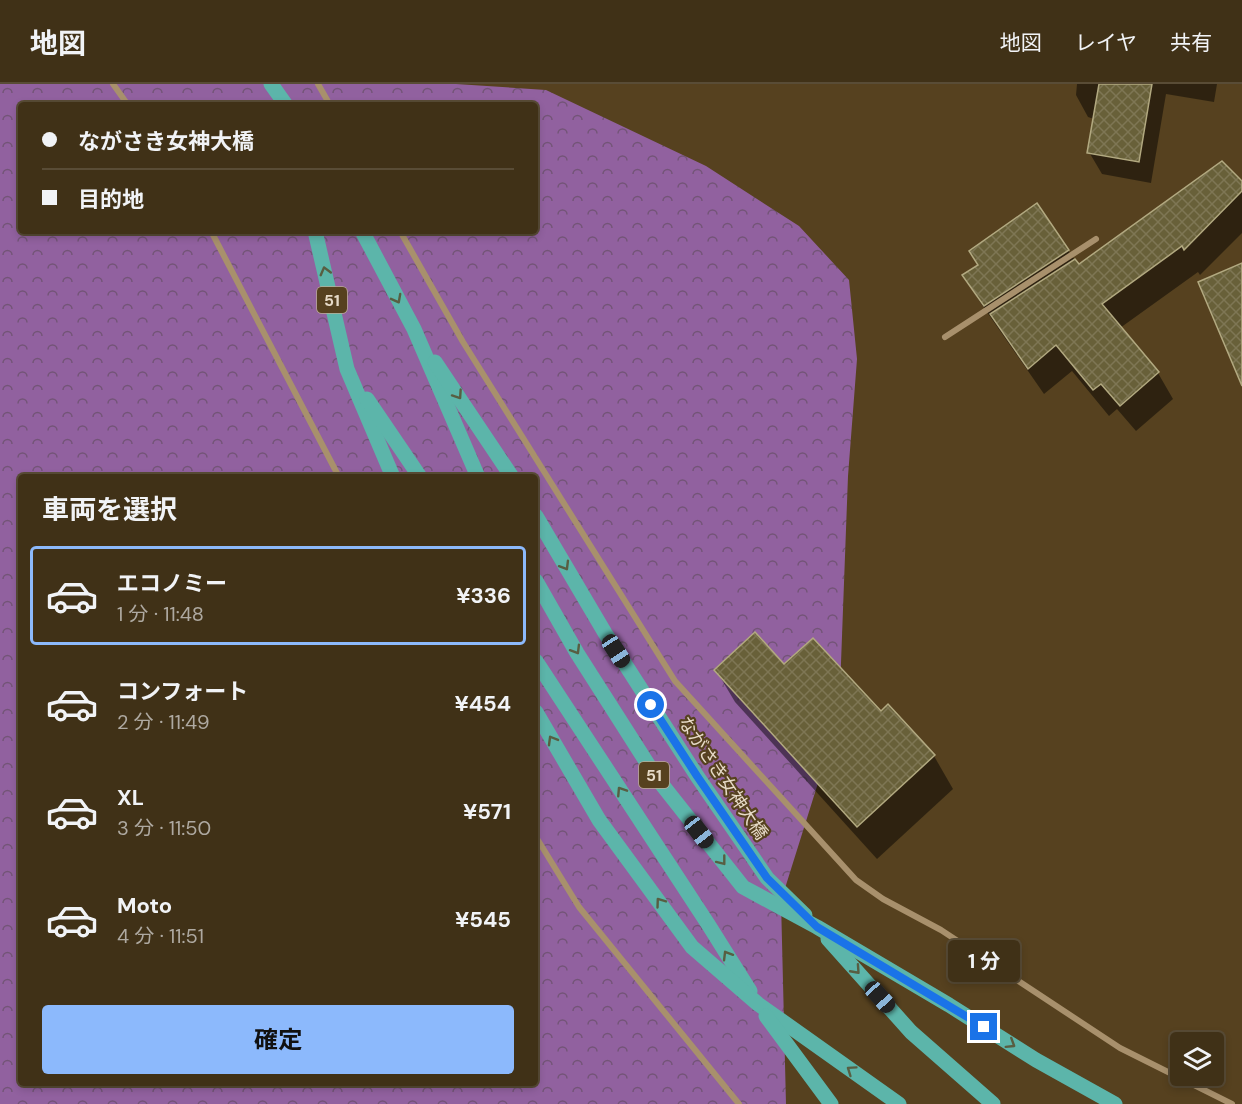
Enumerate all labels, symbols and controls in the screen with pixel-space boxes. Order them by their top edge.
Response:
text: 地図 [30,25,86,62]
text: 地図 [1000,29,1042,57]
text: レイヤ [1075,29,1137,57]
text: 共有 [1170,29,1212,57]
text: ながさき女神大橋 [78,127,254,156]
text: 目的地 [78,185,144,214]
one-way arrow [320,266,332,277]
road number: 51 [317,287,347,313]
one-way arrow [390,292,402,303]
one-way arrow [451,389,462,400]
text: 車両を選択 [42,492,177,527]
one-way arrow [558,560,570,570]
icon: car [45,569,99,623]
text: エコノミー [117,569,227,598]
text: ¥336 [456,581,511,610]
text: 1 分 · 11:48 [117,601,204,627]
car [599,631,633,671]
one-way arrow [568,644,580,654]
icon: car [45,677,99,731]
text: コンフォート [117,677,248,706]
text: ¥454 [454,689,511,718]
route start [637,691,664,718]
text: 2 分 · 11:49 [117,709,210,735]
street label: ながさき女神大橋 [673,712,773,844]
one-way arrow [548,736,559,746]
road number: 51 [639,762,669,788]
text: XL [117,783,144,812]
icon: car [45,785,99,839]
one-way arrow [617,787,628,798]
text: ¥571 [463,797,511,826]
car [681,812,717,852]
text: 3 分 · 11:50 [117,815,211,841]
one-way arrow [715,855,726,866]
text: Moto [117,891,172,920]
icon: car [45,893,99,947]
one-way arrow [656,898,667,909]
text: ¥545 [455,905,511,934]
text: 4 分 · 11:51 [117,923,204,949]
callout: 1 分 [948,940,1020,982]
text: 1 分 [968,948,1000,974]
one-way arrow [724,950,735,961]
one-way arrow [849,964,860,974]
car [861,978,899,1016]
button: 確定 [42,1005,514,1074]
route end [970,1013,997,1040]
map controls [1170,1032,1224,1086]
button: layers [1170,1032,1224,1086]
one-way arrow [1005,1036,1015,1048]
one-way arrow [847,1066,858,1077]

